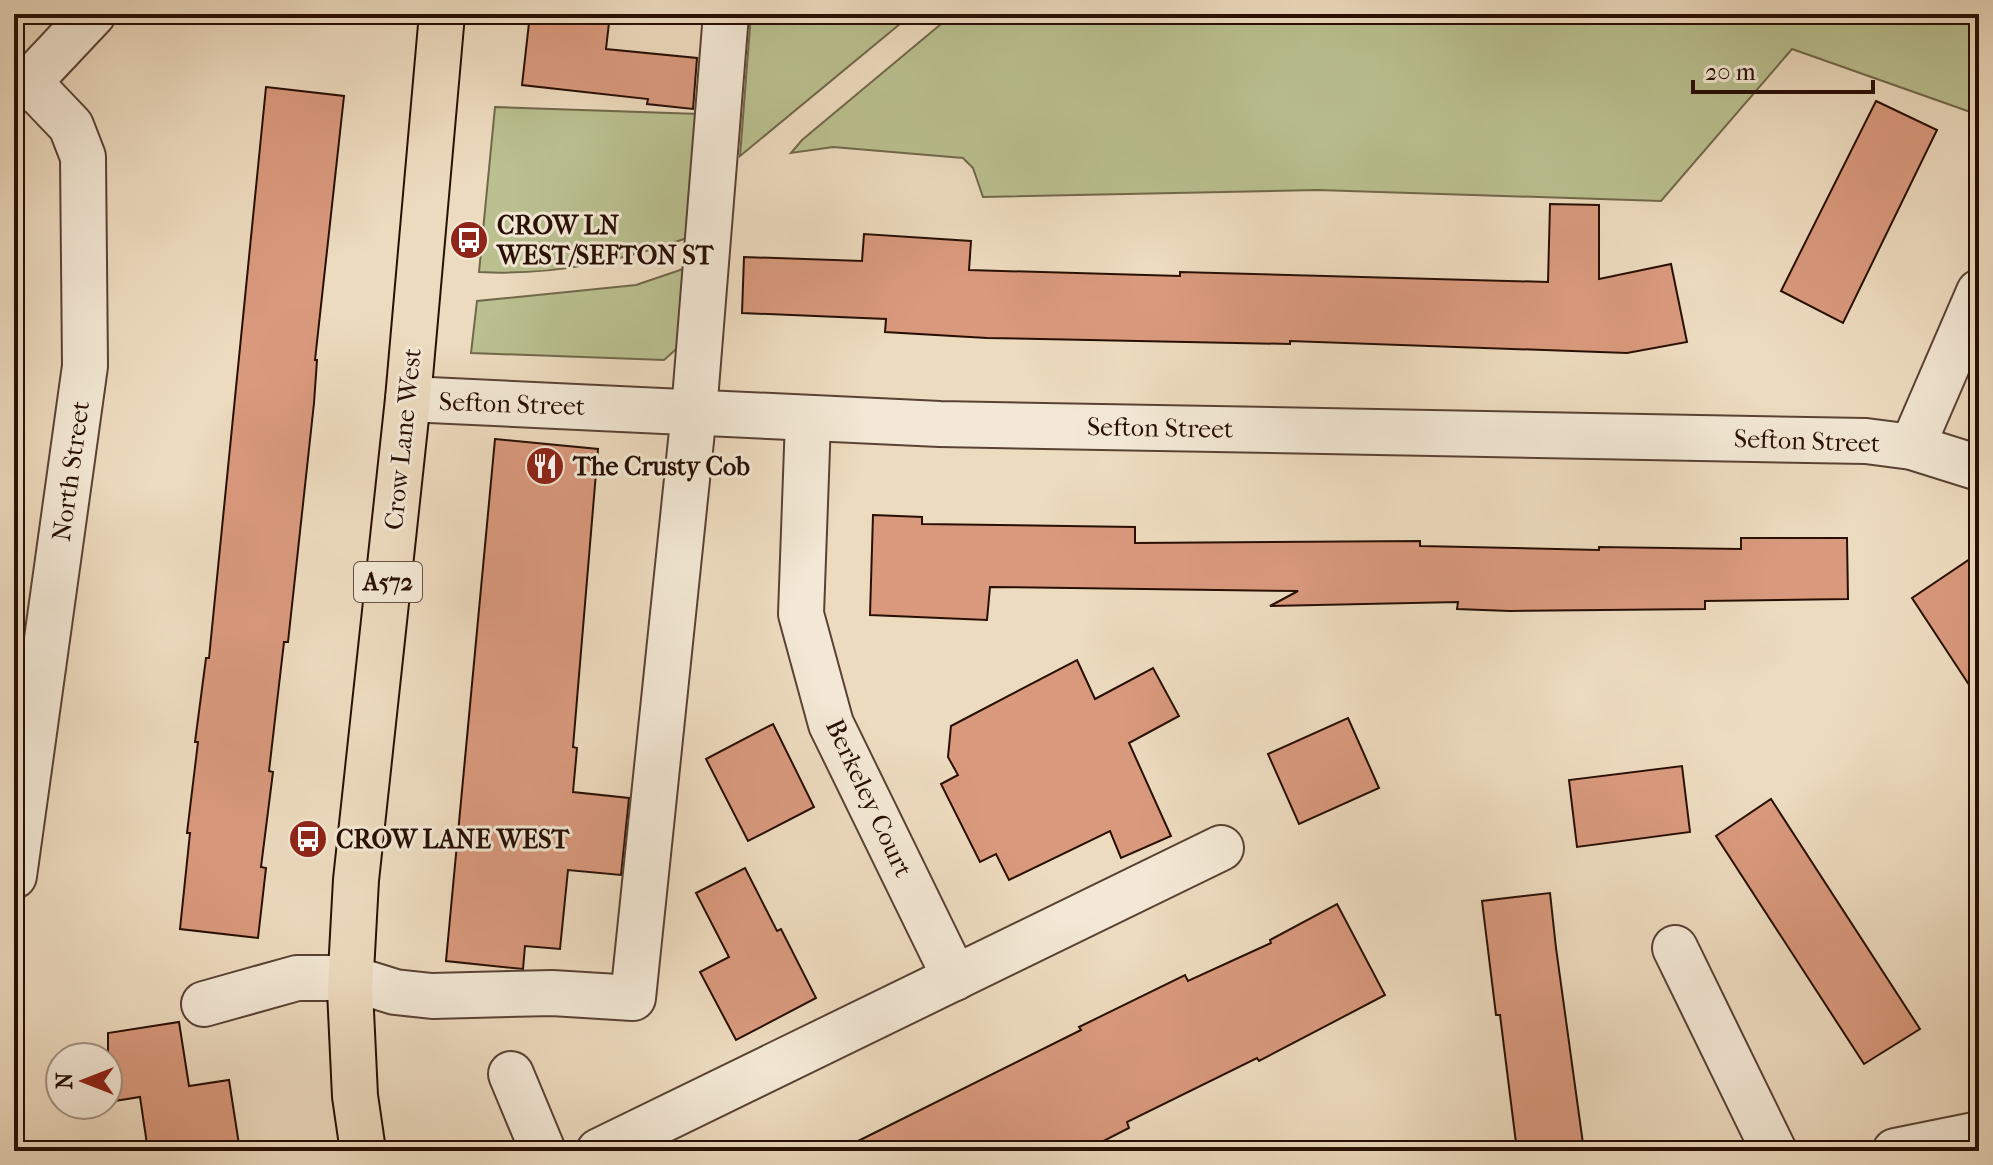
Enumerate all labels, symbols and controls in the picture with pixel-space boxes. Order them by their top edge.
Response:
scale bar [1693,44,1873,94]
text: 20 m [1705,58,1756,86]
place label: CROW LN WEST/SEFTON ST [496,210,715,271]
bus stop icon: CROW LN WEST/SEFTON ST [448,219,490,261]
street label: Crow Lane West [378,346,428,531]
street label: Sefton Street [438,386,586,422]
street label: North Street [46,398,96,543]
street label: Sefton Street [1087,411,1234,445]
street label: Sefton Street [1733,423,1881,459]
restaurant icon: The Crusty Cob [524,445,566,487]
place label: The Crusty Cob [572,451,750,482]
road number: A572 [354,562,422,602]
street label: Berkeley Court [819,714,919,883]
bus stop icon: CROW LANE WEST [287,818,329,860]
place label: CROW LANE WEST [336,824,571,855]
north arrow [44,1041,124,1121]
text: N [52,1072,78,1089]

